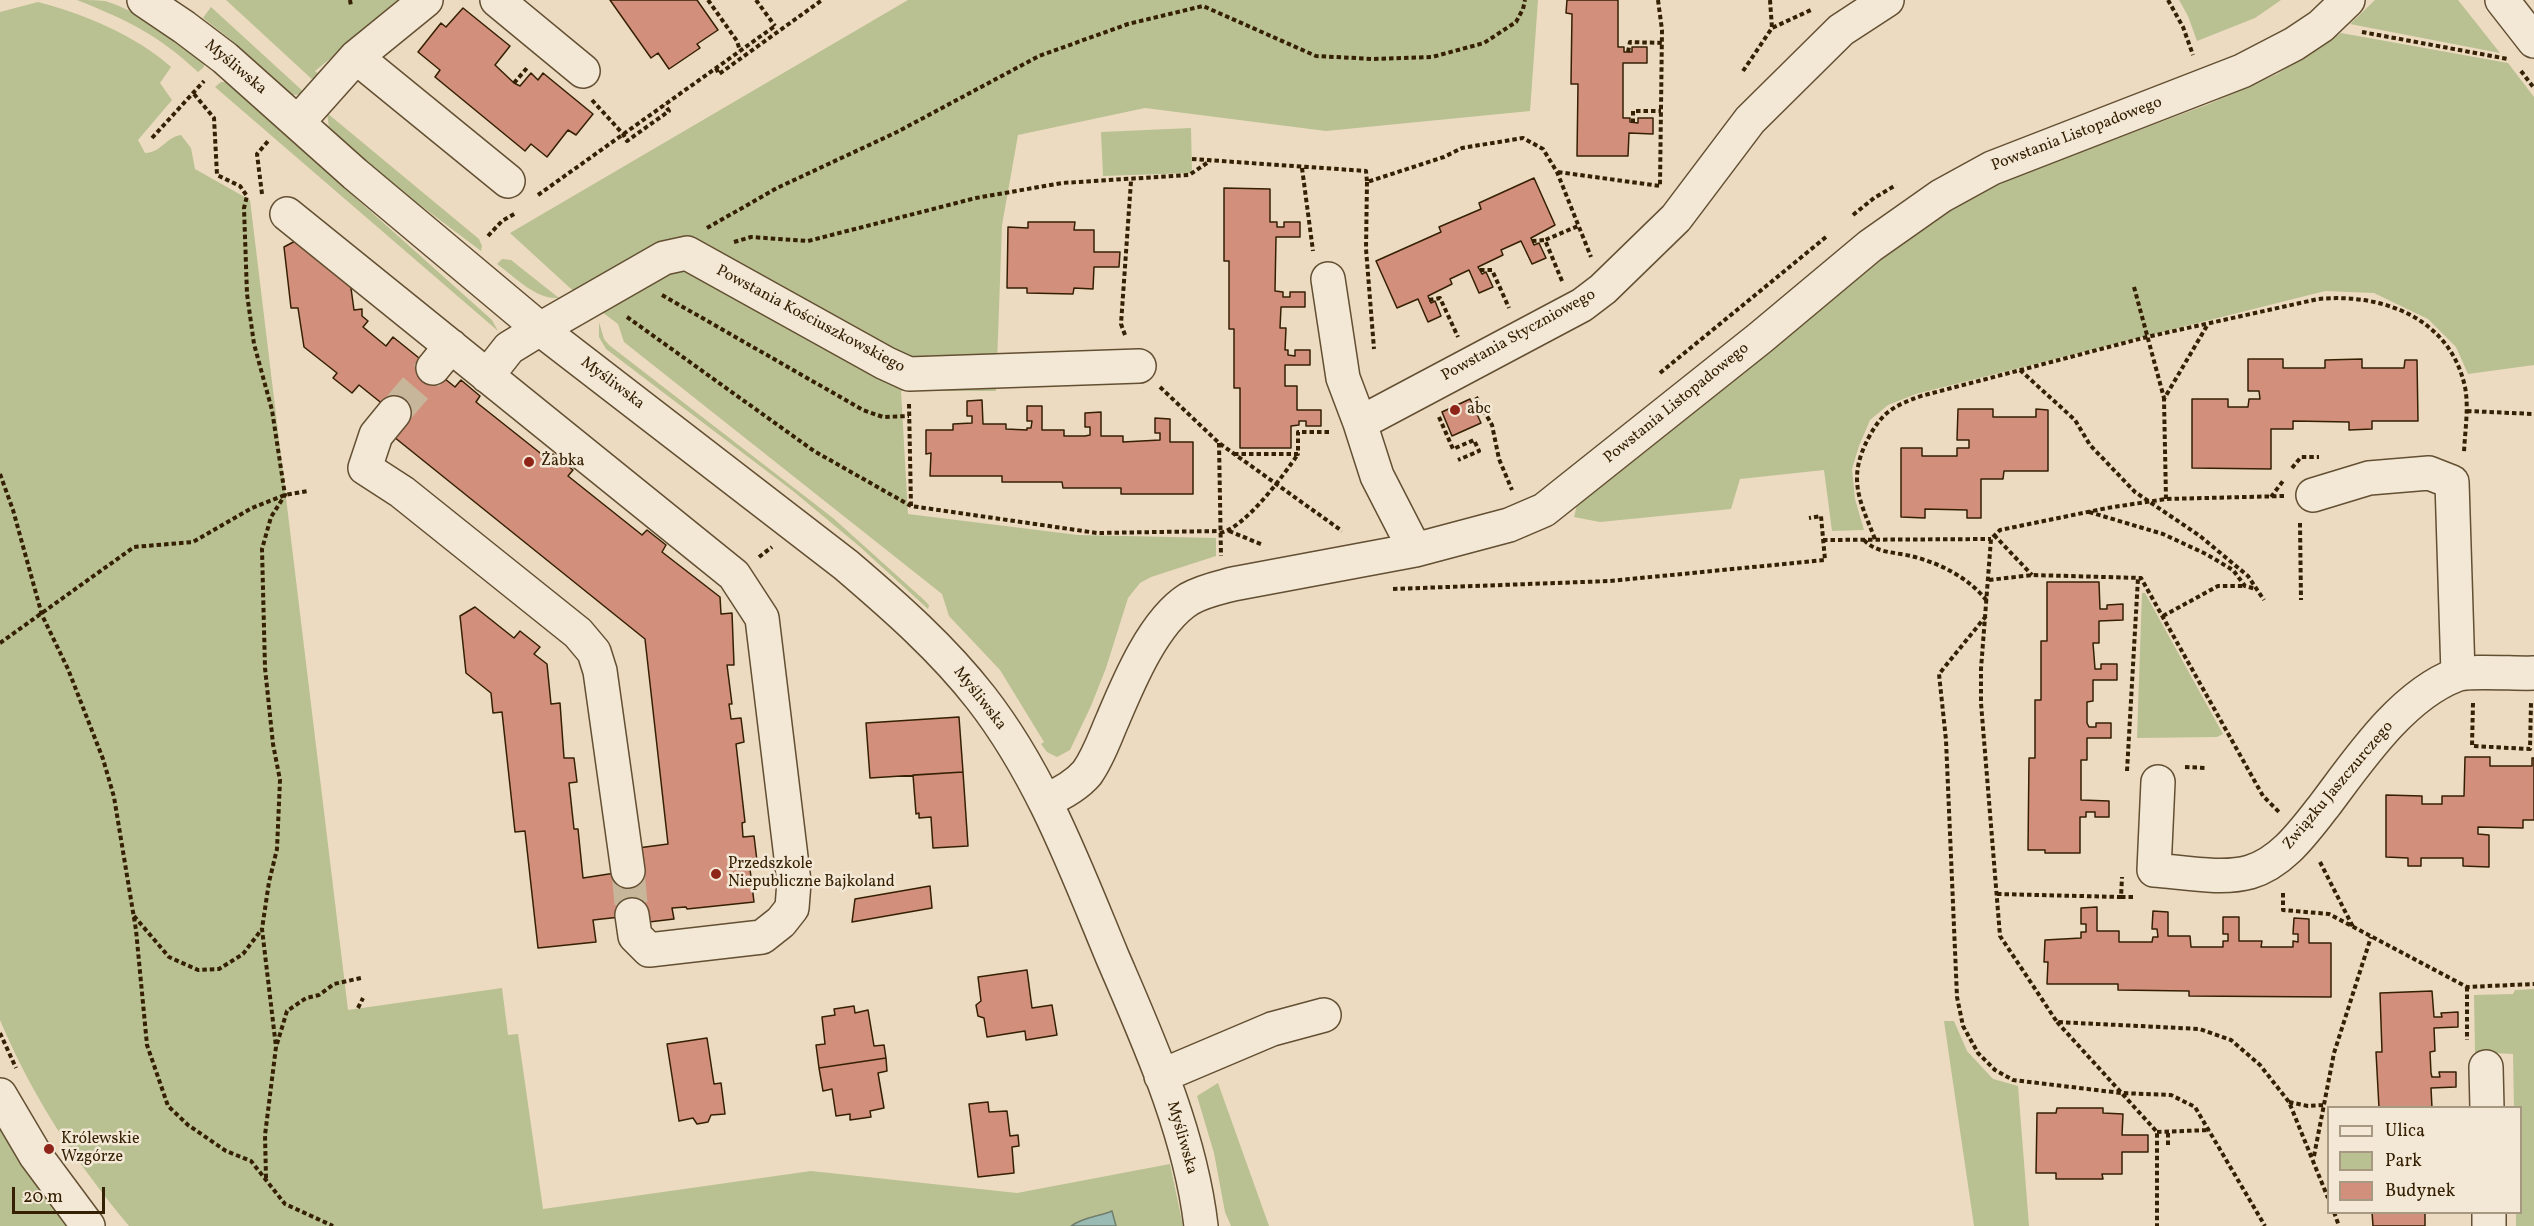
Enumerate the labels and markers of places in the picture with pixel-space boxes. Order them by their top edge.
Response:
place label: abc [1467,400,1491,420]
marker: abc [1448,403,1462,417]
place label: Żabka [541,452,584,472]
marker: Żabka [522,455,536,469]
place label: Przedszkole Niepubliczne Bajkoland [728,855,895,893]
marker: Przedszkole Niepubliczne Bajkoland [709,867,723,881]
place label: Królewskie Wzgórze [61,1130,139,1168]
marker: Królewskie Wzgórze [42,1142,56,1156]

